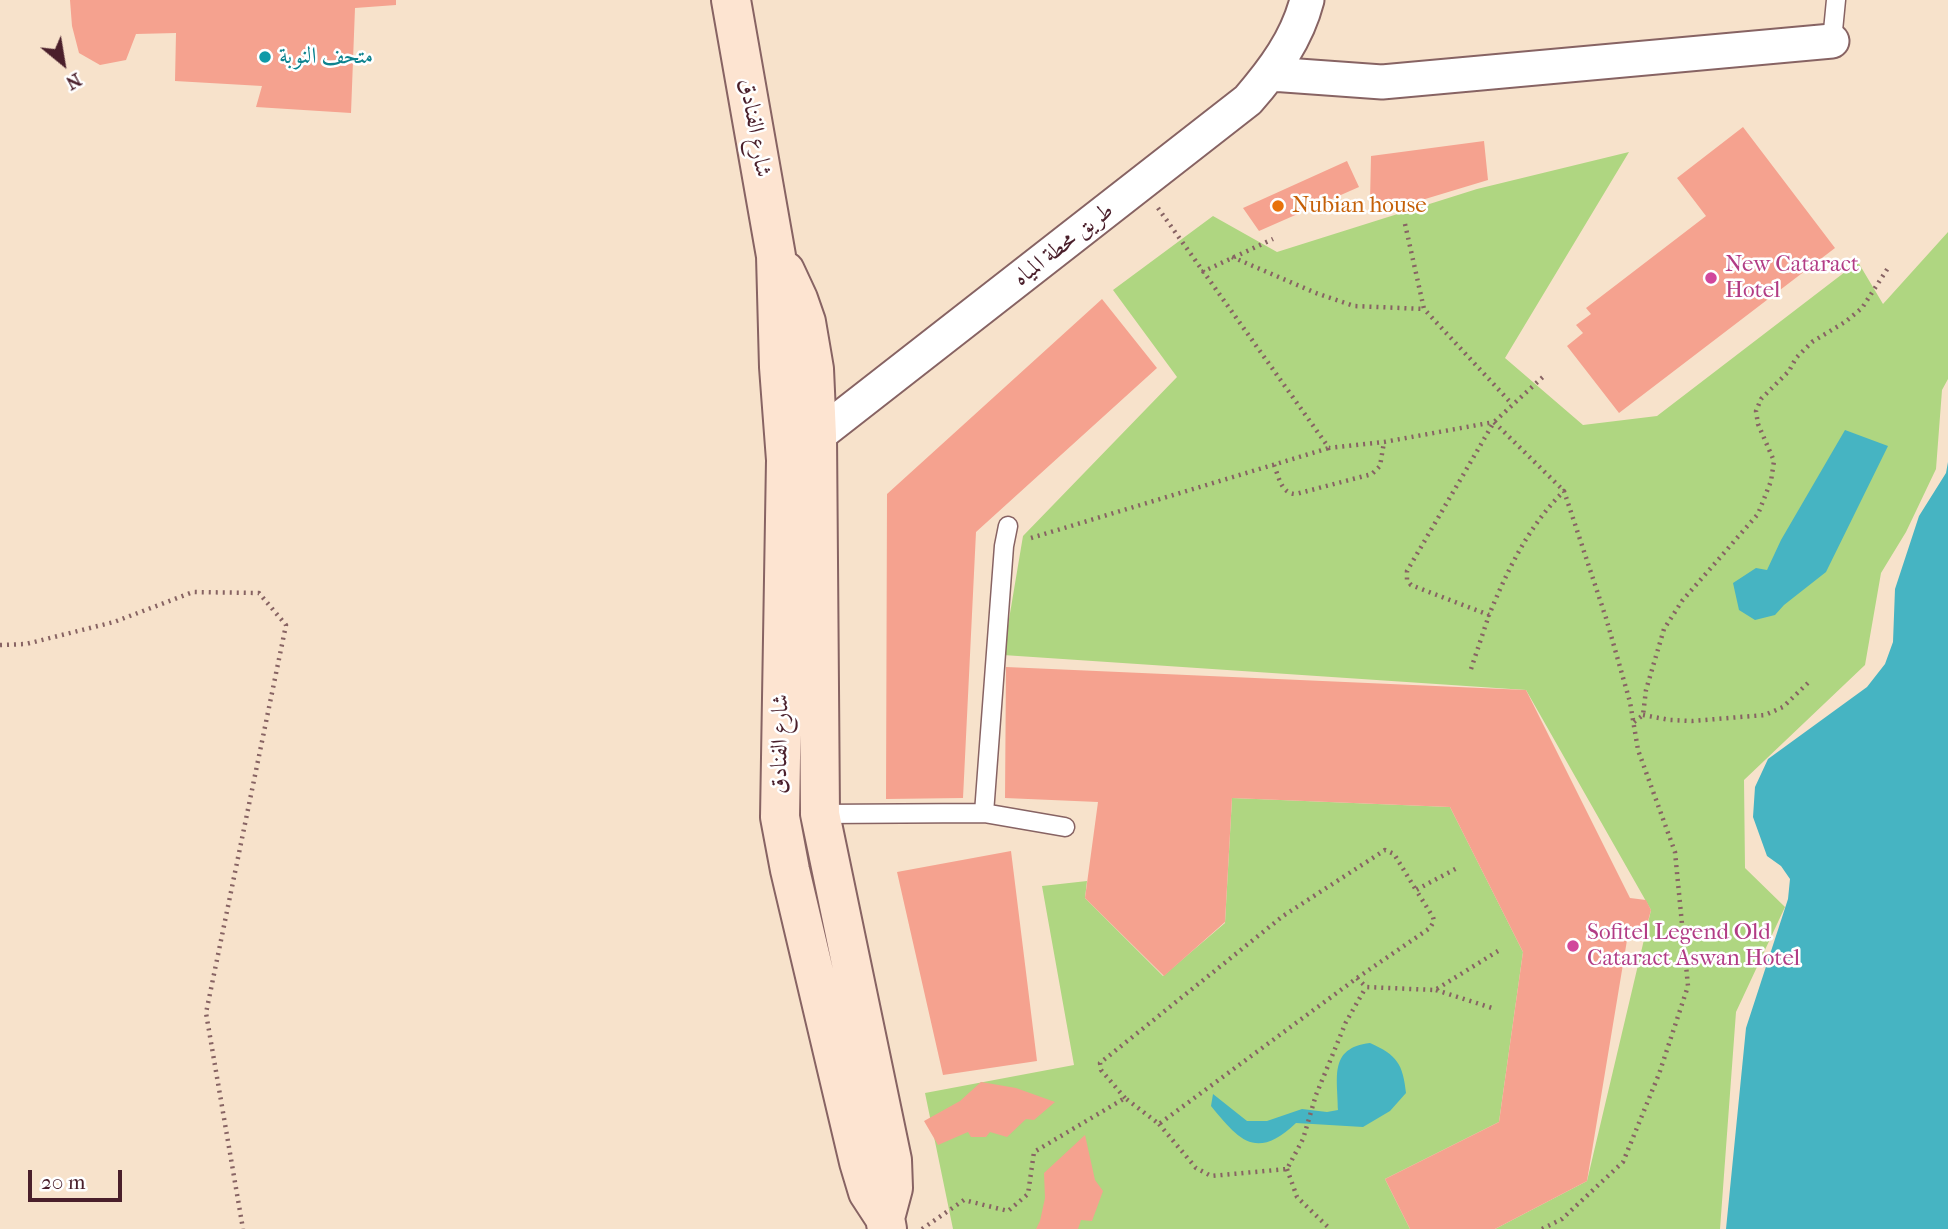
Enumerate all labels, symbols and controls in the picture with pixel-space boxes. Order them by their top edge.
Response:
north arrow [28,28,98,98]
place label: متحف النوبة [279,43,373,71]
marker: متحف النوبة [257,49,273,65]
text: N [62,68,85,94]
street label: شارع الفنادق [732,77,776,179]
place label: Nubian house [1292,192,1427,220]
street label: طريق محطة المياه [1008,197,1120,293]
marker: Nubian house [1270,198,1286,214]
place label: New Cataract Hotel [1725,251,1859,305]
marker: New Cataract Hotel [1703,270,1719,286]
street label: شارع الفنادق [766,694,796,794]
place label: Sofitel Legend Old Cataract Aswan Hotel [1587,919,1800,973]
marker: Sofitel Legend Old Cataract Aswan Hotel [1565,938,1581,954]
scale bar [32,1156,126,1200]
text: 20 m [41,1170,85,1194]

